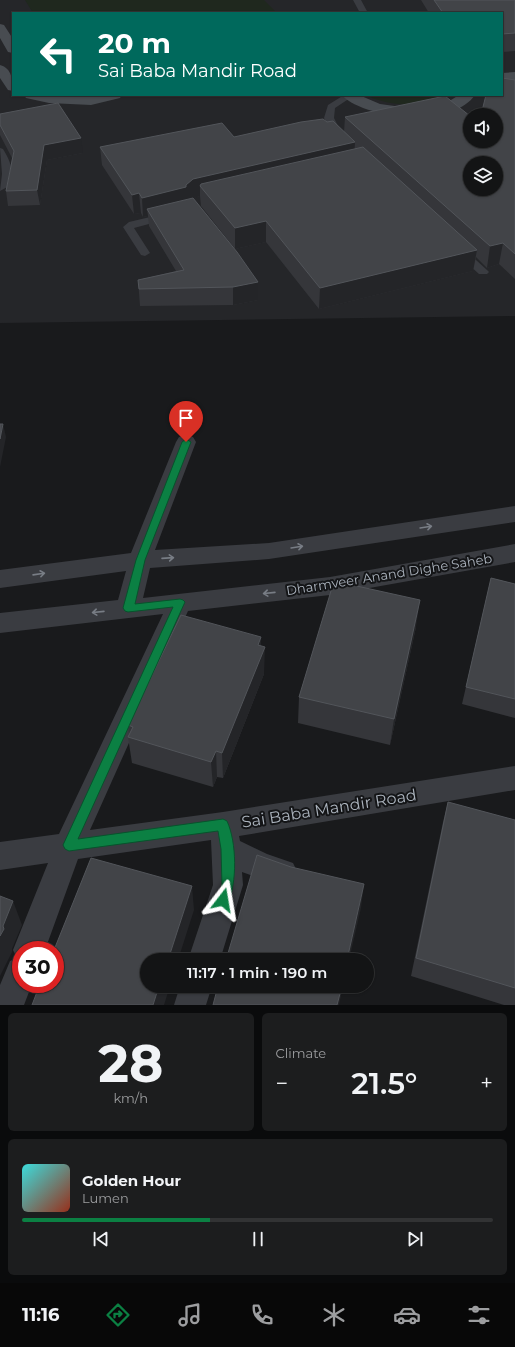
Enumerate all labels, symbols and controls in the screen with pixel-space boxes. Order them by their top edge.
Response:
text: 20 m [98,26,171,60]
icon: left [32,28,84,80]
text: Sai Baba Mandir Road [98,60,297,82]
map controls [463,108,503,196]
button: sound [463,108,503,148]
button: layers [463,156,503,196]
pin [169,401,203,442]
icon: arrive [175,407,197,429]
one-way arrow [419,523,432,531]
one-way arrow [290,543,303,551]
street label: Dharmveer Anand Dighe Saheb [285,550,493,598]
one-way arrow [161,555,174,562]
one-way arrow [32,570,45,578]
one-way arrow [263,589,276,596]
one-way arrow [92,608,105,615]
street label: Sai Baba Mandir Road [240,785,418,832]
position arrow [202,879,244,921]
speed limit sign: 30 [12,941,64,993]
text: 11:17 · 1 min · 190 m [187,963,327,982]
text: 28 [98,1032,163,1095]
text: Climate [276,1045,326,1061]
text: 21.5° [351,1065,417,1102]
text: − [276,1070,288,1097]
text: + [480,1070,493,1097]
text: km/h [113,1090,148,1106]
text: Golden Hour [82,1171,181,1190]
text: Lumen [82,1190,129,1206]
icon: previous [90,1228,112,1250]
icon: pause [247,1228,269,1250]
icon: next [404,1228,426,1250]
icon: directions [104,1301,132,1329]
icon: music [176,1301,204,1329]
icon: phone [248,1301,276,1329]
icon: climate [320,1301,348,1329]
icon: car [393,1301,421,1329]
icon: filters [465,1301,493,1329]
text: 11:16 [22,1304,59,1326]

